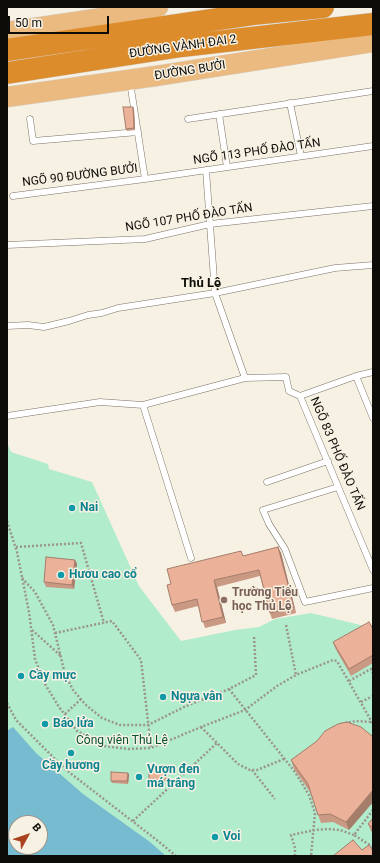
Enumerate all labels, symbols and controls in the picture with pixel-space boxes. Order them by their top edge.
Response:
scale bar [10,8,111,34]
text: 50 m [15,16,42,30]
street label: ĐƯỜNG VÀNH ĐAI 2 [128,32,238,62]
street label: ĐƯỜNG BƯỞI [153,58,227,84]
street label: NGÕ 113 PHỐ ĐÀO TẤN [192,136,322,168]
street label: NGÕ 90 ĐƯỜNG BƯỞI [22,162,138,190]
street label: NGÕ 107 PHỐ ĐÀO TẤN [124,201,254,235]
district label: Thủ Lệ [181,276,221,292]
street label: NGÕ 83 PHỐ ĐÀO TẤN [307,395,367,513]
place label: Nai [80,501,98,515]
marker: Nai [67,503,77,513]
place label: Hươu cao cổ [69,568,137,582]
marker: Hươu cao cổ [56,570,66,580]
place label: Trường Tiểu học Thủ Lệ [232,586,298,614]
marker: Trường Tiểu học Thủ Lệ [219,595,229,605]
place label: Cầy mực [29,669,76,683]
marker: Cầy mực [16,671,26,681]
place label: Ngựa vằn [171,690,222,704]
marker: Ngựa vằn [158,692,168,702]
place label: Báo lửa [53,717,94,731]
marker: Báo lửa [40,719,50,729]
park label: Công viên Thủ Lệ [76,734,168,748]
marker: Cầy hương [66,748,76,758]
place label: Cầy hương [42,759,100,773]
place label: Vượn đen má trắng [147,763,199,791]
marker: Vượn đen má trắng [134,772,144,782]
north arrow [8,815,48,855]
text: B [30,821,44,834]
place label: Voi [223,830,241,844]
marker: Voi [210,832,220,842]

